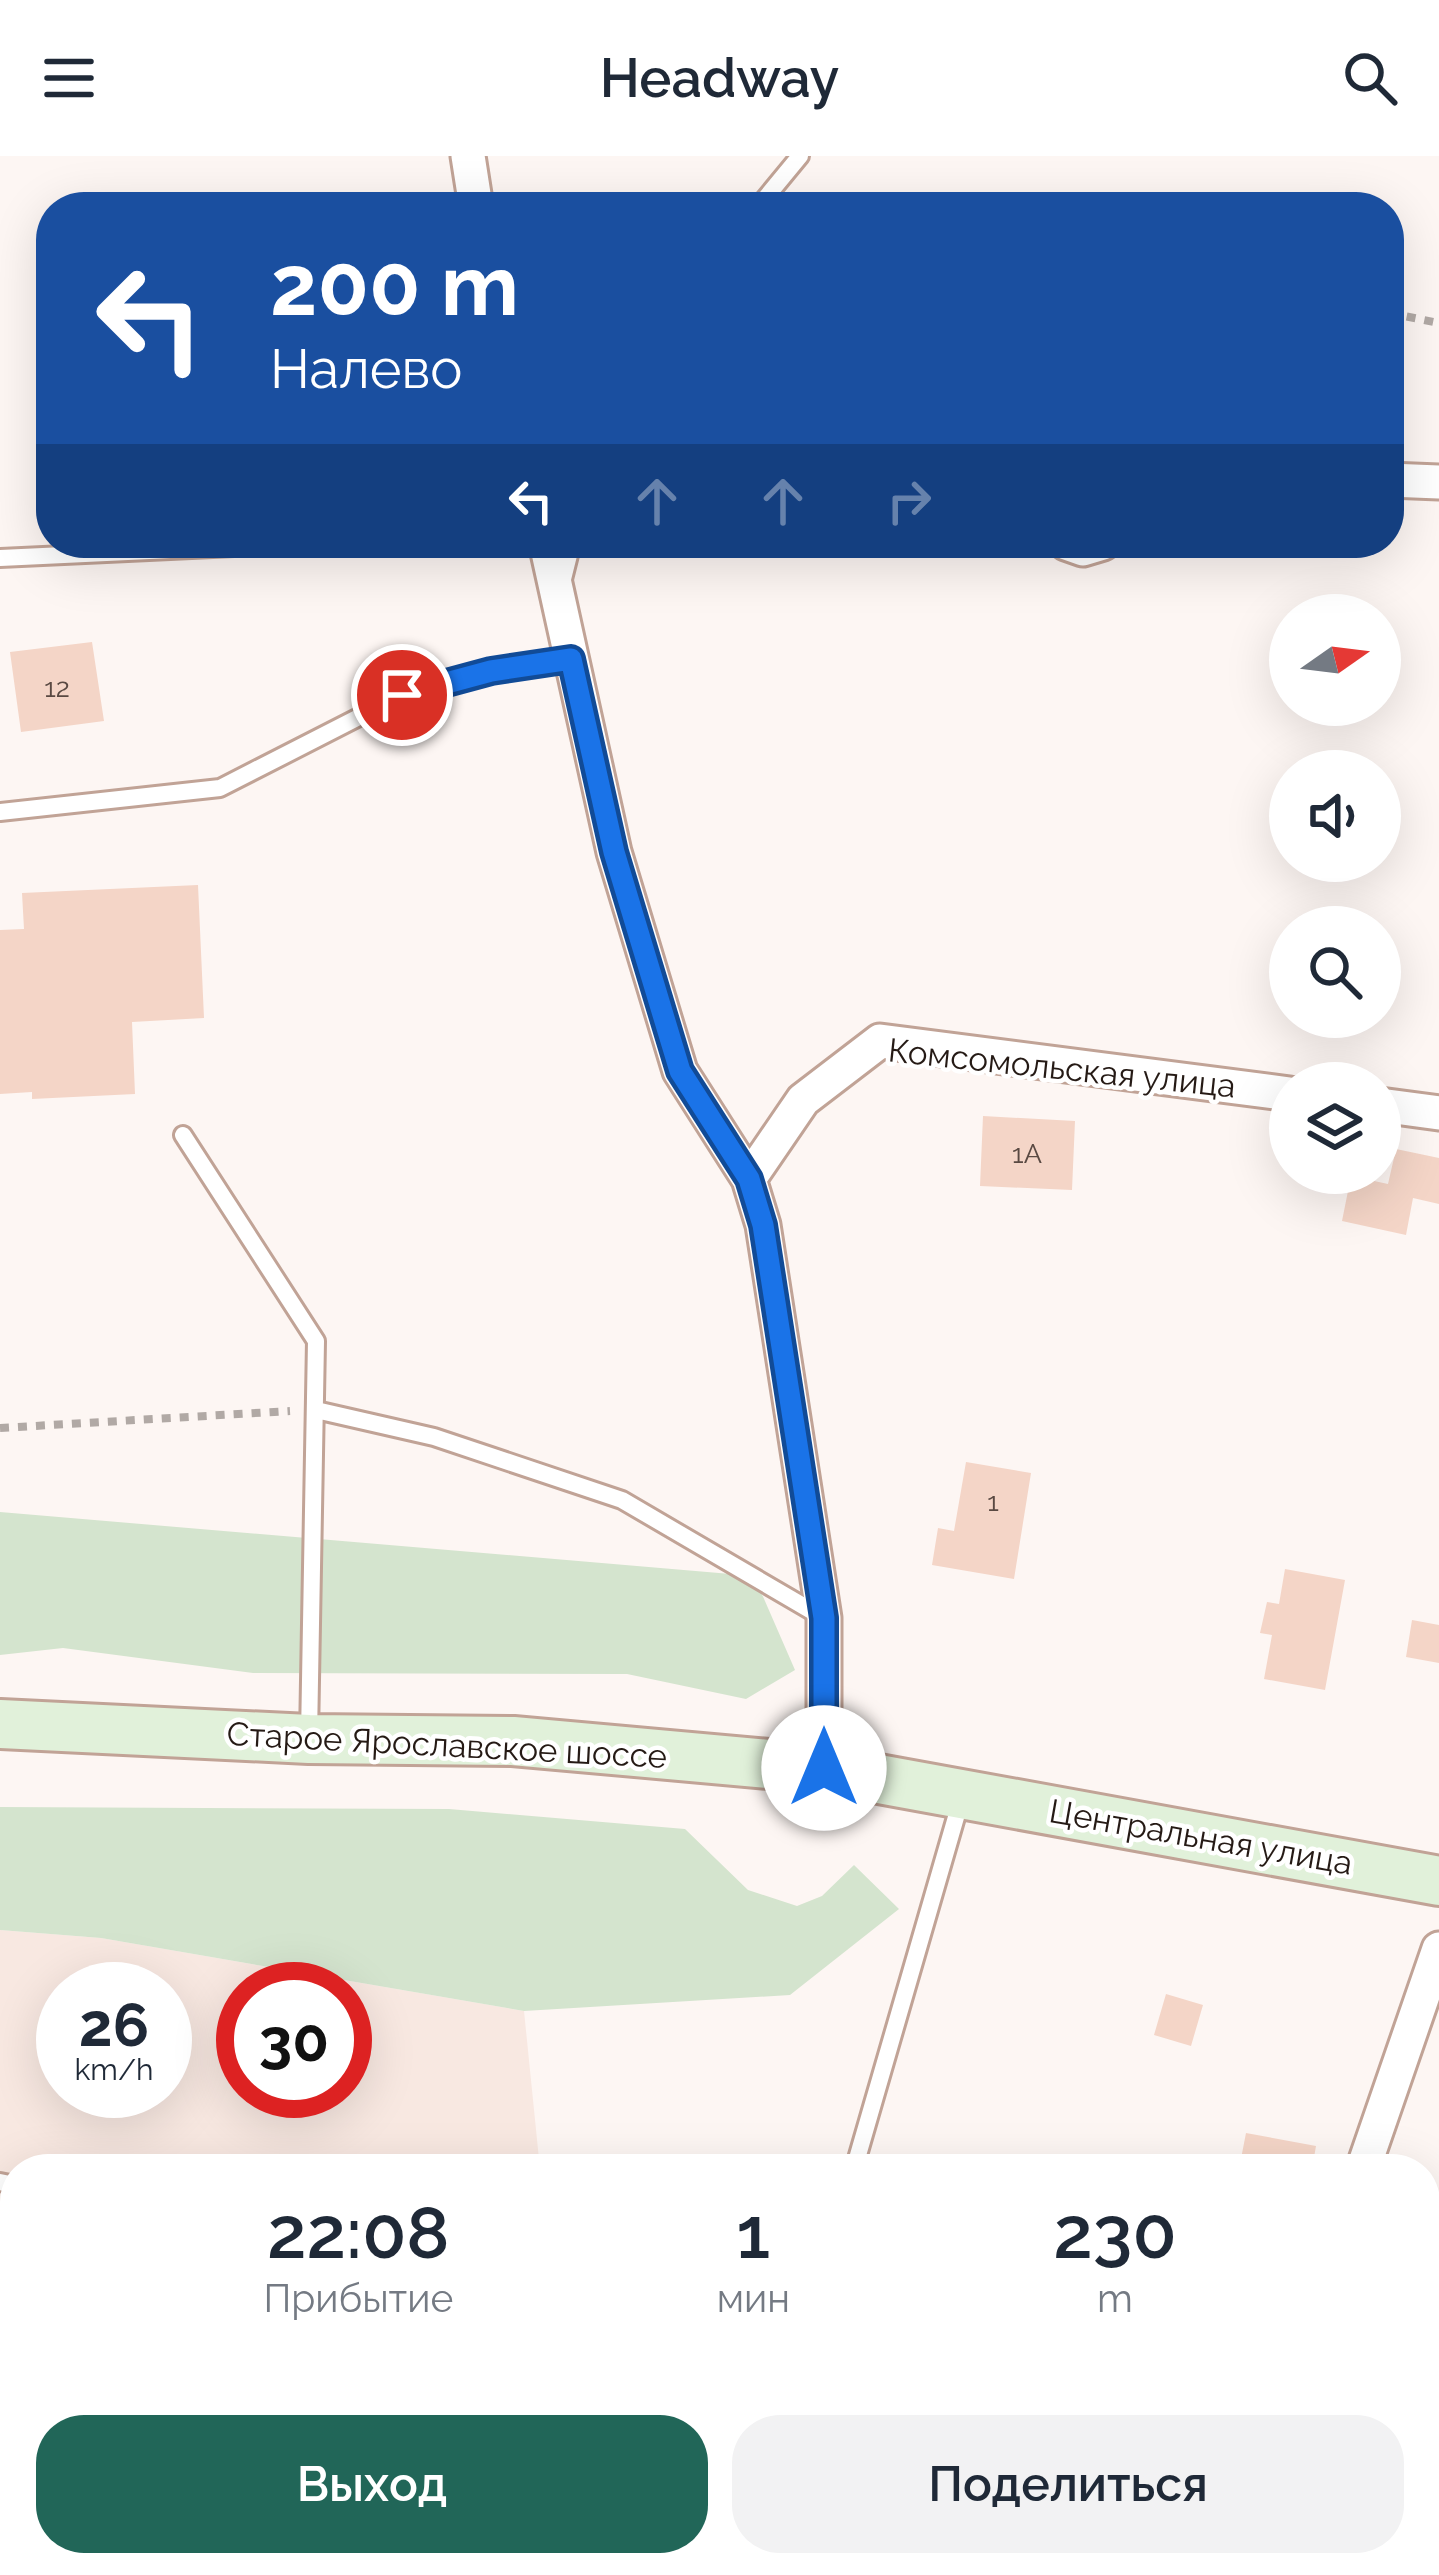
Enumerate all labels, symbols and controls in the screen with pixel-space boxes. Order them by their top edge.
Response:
icon: menu [36,45,102,111]
icon: search [1337,45,1403,111]
text: Headway [600,46,839,110]
text: 200 m [270,236,519,335]
icon: left [72,240,228,396]
text: Налево [270,337,462,401]
icon: left [498,468,564,534]
icon: ahead [624,468,690,534]
icon: ahead [750,468,816,534]
icon: right [876,468,942,534]
north arrow [1269,594,1401,726]
map controls [1269,594,1401,1194]
pin [351,644,453,746]
icon: arrive [369,662,435,728]
house number: 12 [44,672,70,703]
button: sound [1269,750,1401,882]
button: search [1269,906,1401,1038]
street label: Комсомольская улица [886,1030,1238,1106]
button: layers [1269,1062,1401,1194]
house number: 1А [1012,1138,1042,1169]
house number: 1 [987,1486,999,1517]
position arrow [761,1705,887,1831]
street label: Старое Ярославское шоссе [226,1714,668,1776]
street label: Центральная улица [1046,1791,1356,1883]
speed limit sign: 30 [216,1962,372,2118]
text: 26 [79,1990,149,2060]
text: km/h [74,2052,154,2087]
text: 22:08 [267,2190,450,2275]
text: 1 [736,2190,770,2275]
text: 230 [1053,2190,1177,2275]
text: Прибытие [263,2275,453,2321]
text: мин [717,2275,790,2321]
text: m [1097,2275,1133,2321]
button: Выход [36,2415,708,2553]
button: Поделиться [732,2415,1404,2553]

